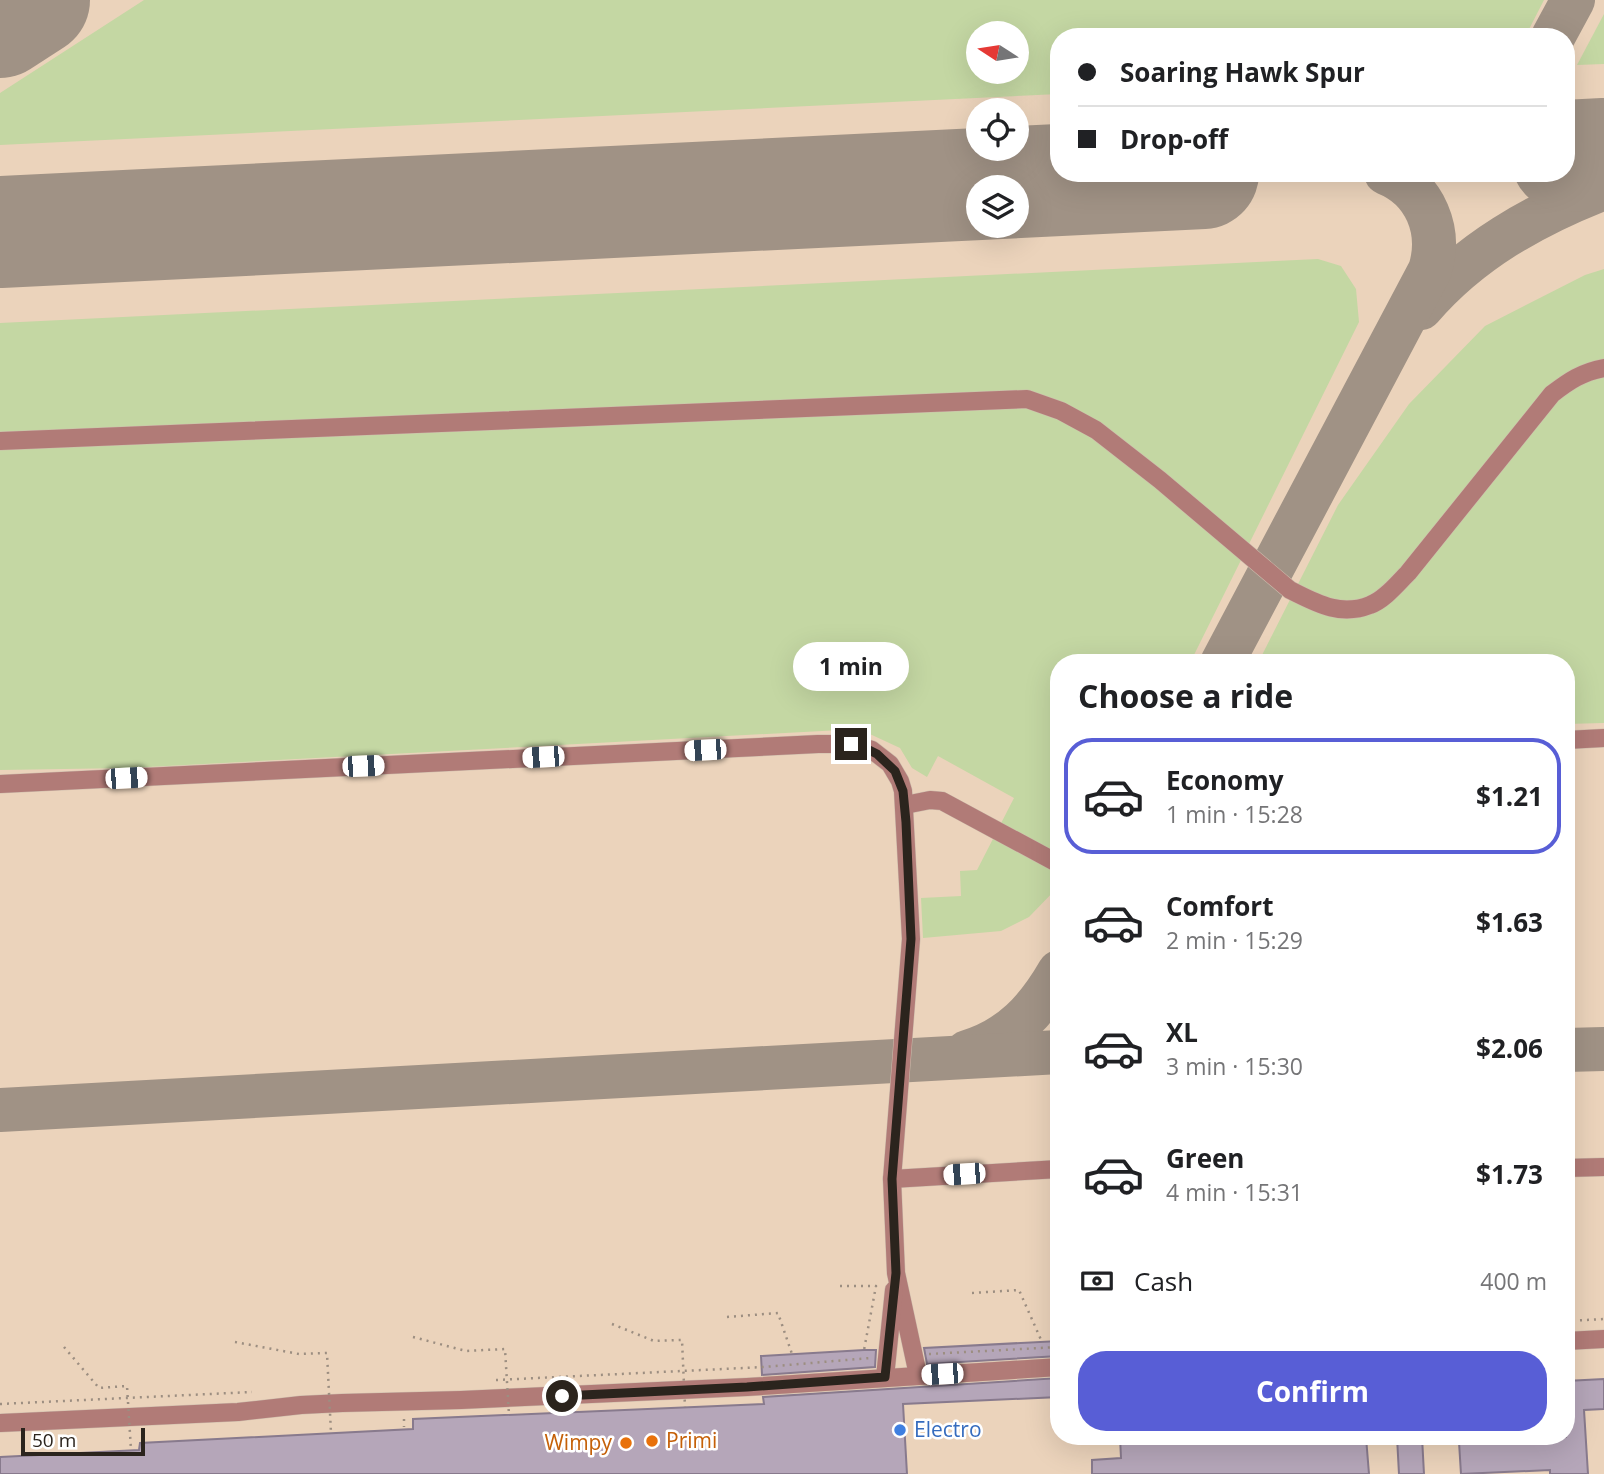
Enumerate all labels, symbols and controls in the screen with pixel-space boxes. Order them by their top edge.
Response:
north arrow [966,21,1029,84]
map controls [966,21,1029,238]
text: Soaring Hawk Spur [1120,54,1365,90]
button: locate [966,98,1029,161]
text: Drop-off [1120,121,1228,157]
button: layers [966,175,1029,238]
callout: 1 min [793,642,909,692]
text: 1 min [819,650,883,682]
text: Choose a ride [1078,674,1293,717]
route end [835,728,867,760]
car [684,738,727,762]
car [522,745,565,769]
car [342,755,385,777]
text: Economy [1166,762,1284,798]
icon: car [1082,765,1145,828]
car [105,766,148,790]
text: $1.21 [1476,778,1543,814]
text: 1 min · 15:28 [1166,798,1303,830]
text: Comfort [1166,888,1273,924]
icon: car [1082,891,1145,954]
text: $1.63 [1476,904,1543,940]
text: 2 min · 15:29 [1166,924,1303,956]
text: XL [1166,1014,1198,1050]
icon: car [1082,1017,1145,1080]
text: $2.06 [1476,1030,1543,1066]
text: 3 min · 15:30 [1166,1050,1303,1082]
text: Green [1166,1140,1244,1176]
icon: car [1082,1143,1145,1206]
text: $1.73 [1476,1156,1543,1192]
car [943,1162,986,1186]
text: 4 min · 15:31 [1166,1176,1303,1208]
icon: cash [1078,1262,1116,1300]
text: Cash [1134,1263,1193,1299]
text: 400 m [1480,1265,1547,1297]
button: Confirm [1078,1351,1547,1431]
car [921,1362,964,1386]
route start [546,1380,578,1412]
place label: Electro [914,1415,982,1443]
marker: Electro [892,1422,908,1438]
scale bar [21,1425,145,1457]
place label: Primi [666,1426,717,1454]
text: 50 m [32,1427,76,1453]
place label: Wimpy [544,1428,612,1456]
marker: Primi [644,1433,660,1449]
marker: Wimpy [618,1435,634,1451]

